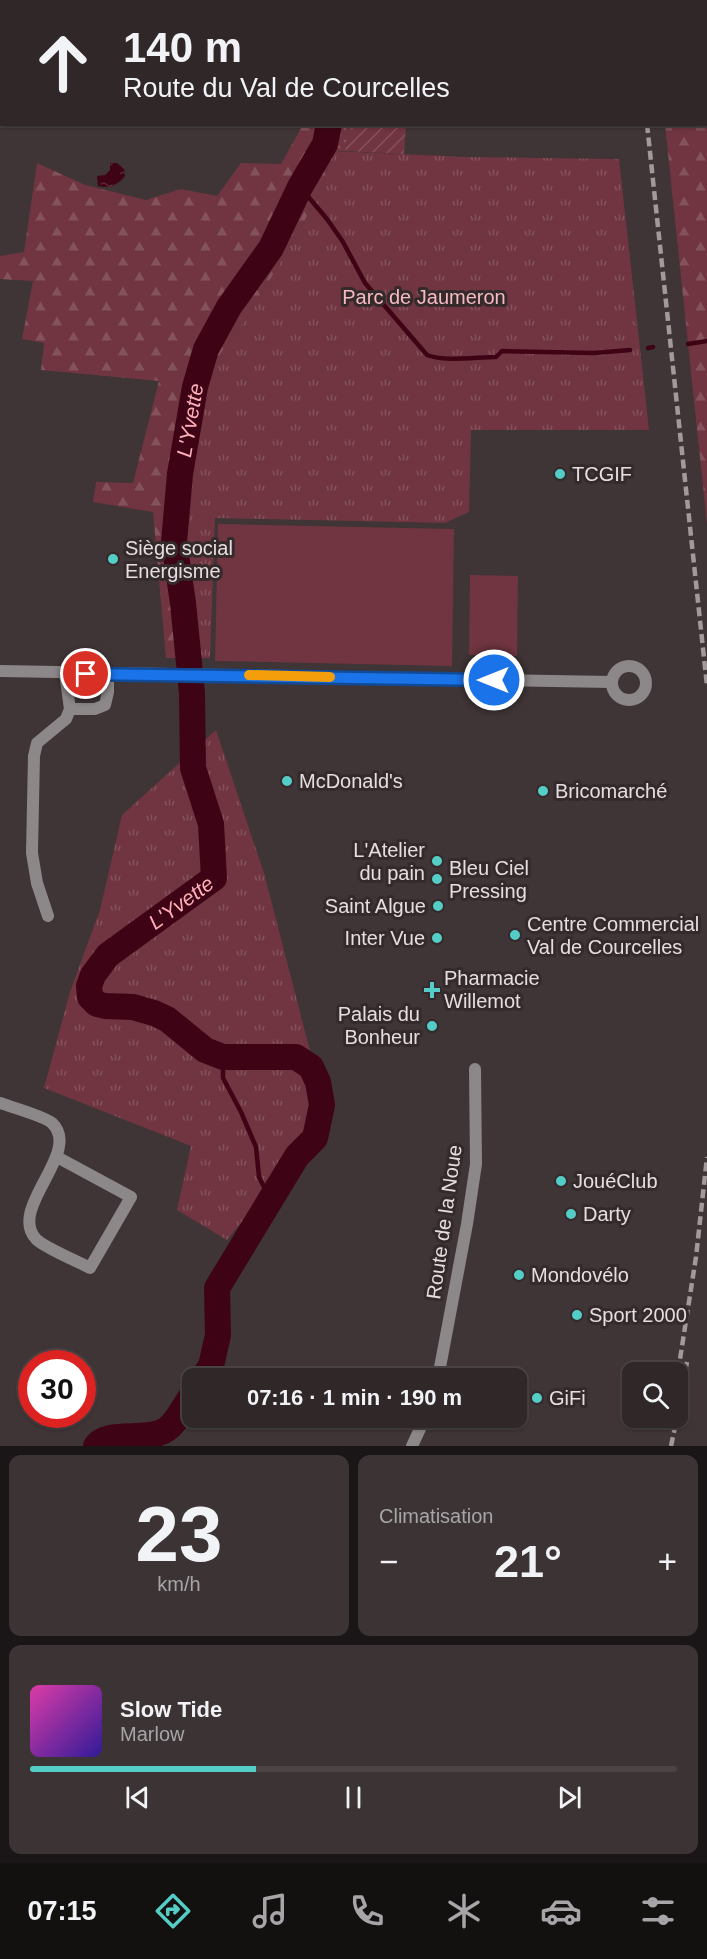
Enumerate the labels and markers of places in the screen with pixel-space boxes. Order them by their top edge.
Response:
place label: TCGIF [572,463,632,485]
marker: TCGIF [553,467,567,481]
place label: Siège social Energisme [125,537,233,582]
marker: Siège social Energisme [106,552,120,566]
pin [60,648,111,699]
place label: McDonald's [299,770,403,792]
marker: McDonald's [280,774,294,788]
place label: Bricomarché [555,780,667,802]
marker: Bricomarché [536,784,550,798]
place label: L'Atelier du pain [353,839,425,884]
marker: L'Atelier du pain [430,854,444,868]
place label: Bleu Ciel Pressing [449,857,529,902]
marker: Bleu Ciel Pressing [430,872,444,886]
place label: Saint Algue [325,895,426,917]
marker: Saint Algue [431,899,445,913]
place label: Centre Commercial Val de Courcelles [527,913,699,958]
place label: Inter Vue [345,927,425,949]
marker: Centre Commercial Val de Courcelles [508,928,522,942]
marker: Inter Vue [430,931,444,945]
place label: Pharmacie Willemot [444,967,540,1012]
marker: Pharmacie Willemot [425,983,439,997]
place label: Palais du Bonheur [338,1003,420,1048]
marker: Palais du Bonheur [425,1019,439,1033]
place label: JouéClub [573,1170,658,1192]
marker: JouéClub [554,1174,568,1188]
place label: Darty [583,1203,631,1225]
marker: Darty [564,1207,578,1221]
place label: Mondovélo [531,1264,629,1286]
marker: Mondovélo [512,1268,526,1282]
place label: Sport 2000 [589,1304,687,1326]
marker: Sport 2000 [570,1308,584,1322]
place label: GiFi [549,1387,586,1409]
marker: GiFi [530,1391,544,1405]

